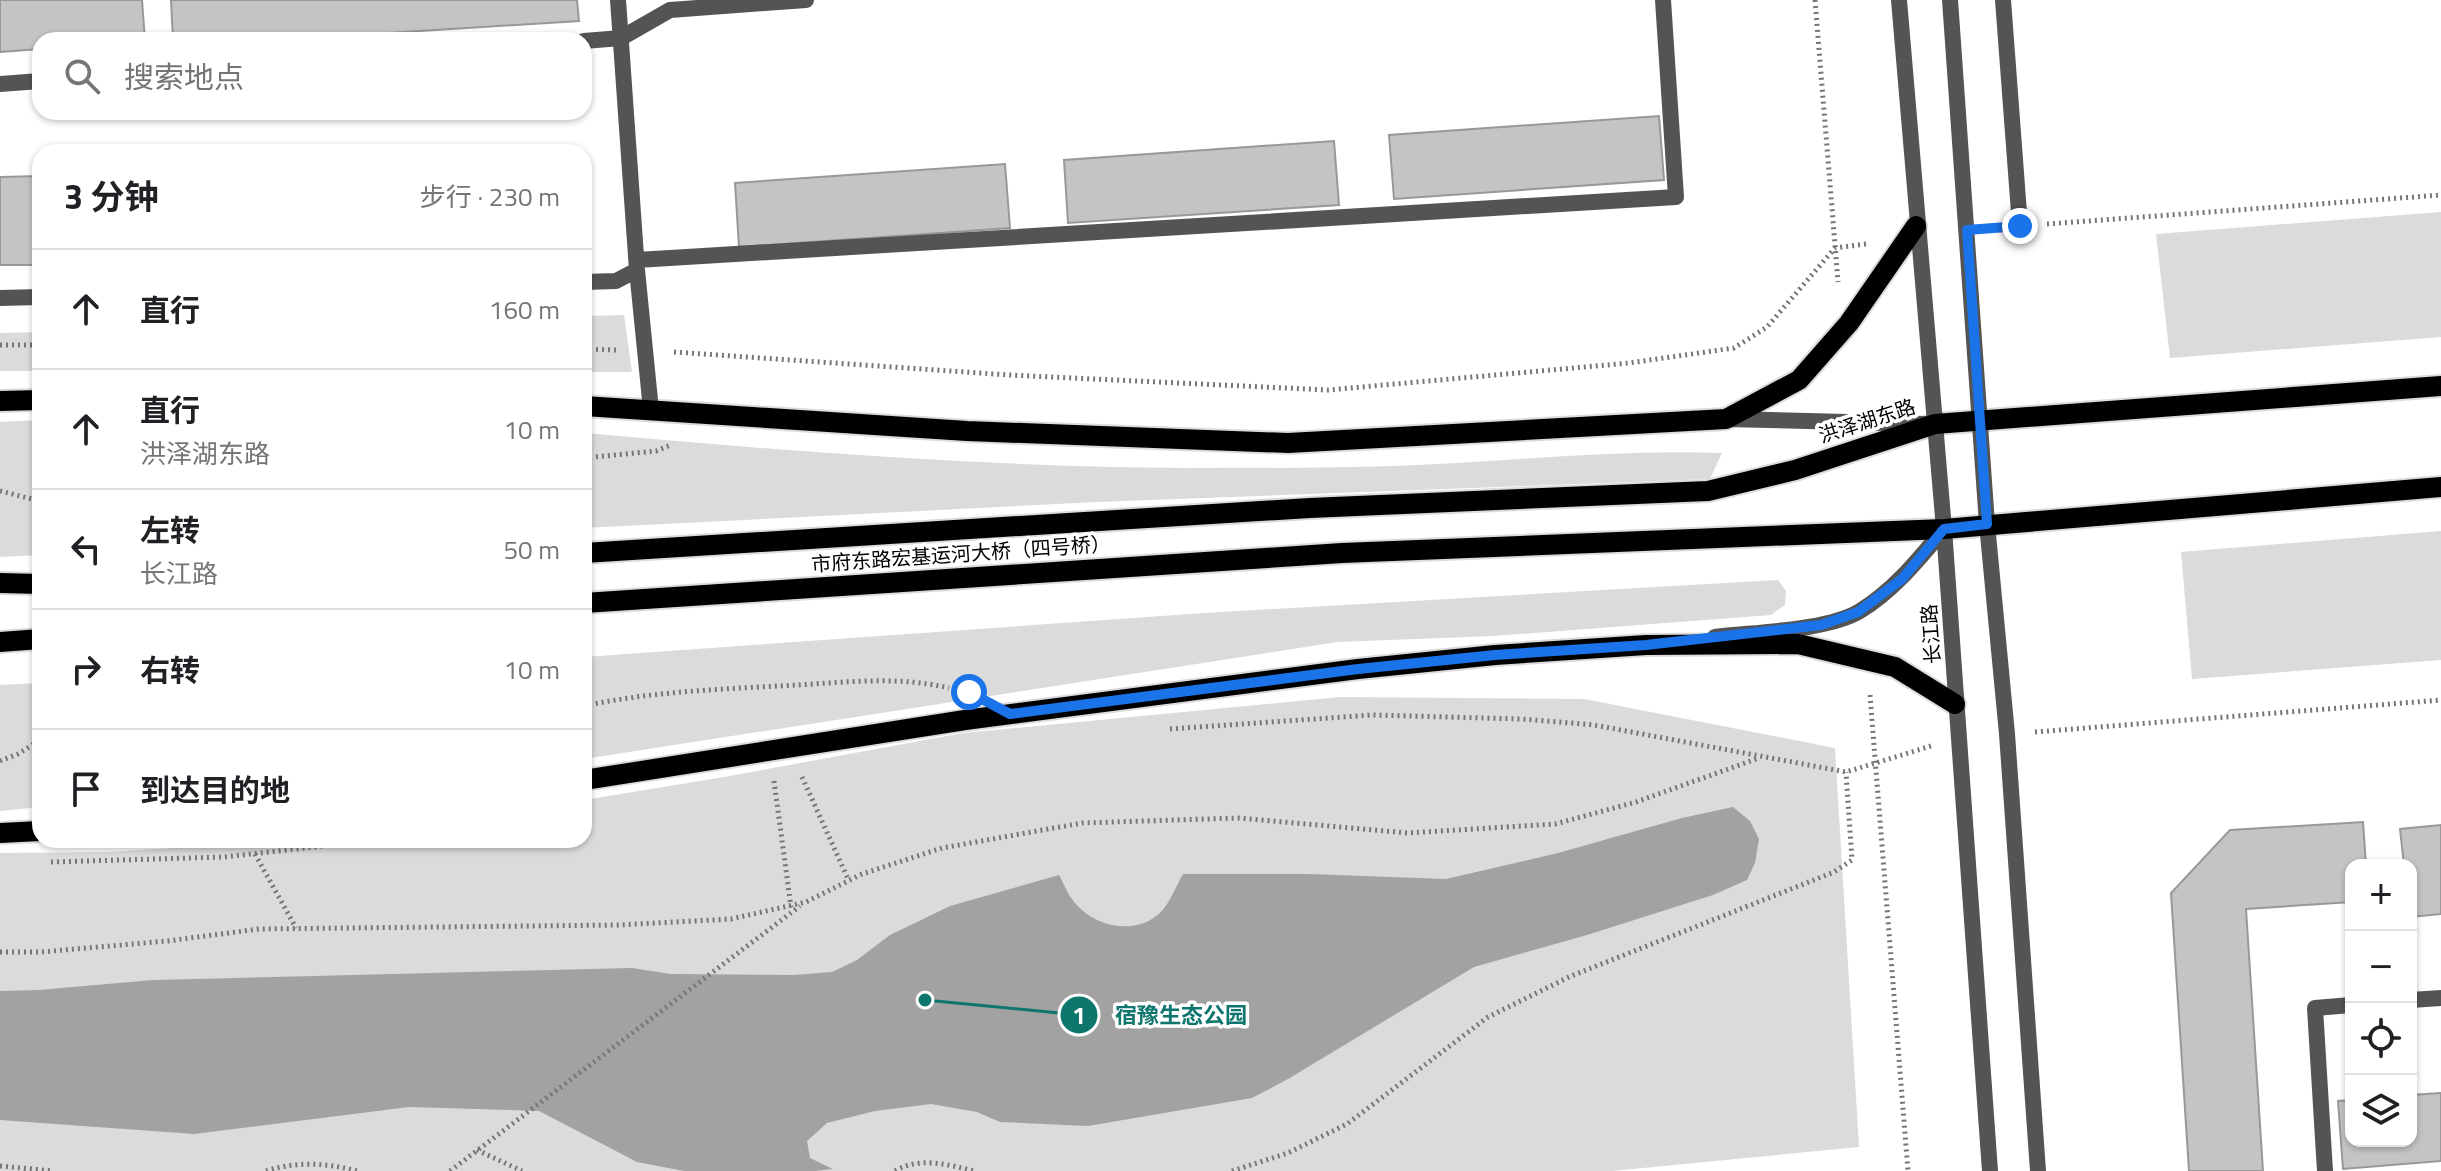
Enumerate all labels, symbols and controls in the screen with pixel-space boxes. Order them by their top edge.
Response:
search box [32,32,592,120]
icon: search [60,54,104,98]
text: 搜索地点 [124,54,244,100]
text: 3 分钟 [64,170,159,222]
text: 步行 · 230 m [420,177,560,216]
route end [2002,208,2038,244]
icon: ahead [64,287,108,331]
text: 直行 [140,287,200,333]
text: 160 m [489,290,560,329]
text: 直行 [140,387,200,433]
street label: 洪泽湖东路 [1815,390,1919,451]
icon: ahead [64,407,108,451]
text: 10 m [503,410,560,449]
text: 洪泽湖东路 [140,434,270,473]
text: 左转 [140,507,200,553]
icon: left [64,527,108,571]
street label: 市府东路宏基运河大桥（四号桥） [810,528,1112,579]
text: 50 m [503,530,560,569]
text: 长江路 [140,554,218,593]
street label: 长江路 [1913,603,1948,665]
icon: right [64,647,108,691]
text: 右转 [140,647,200,693]
text: 10 m [503,650,560,689]
route start [951,674,987,710]
icon: arrive [64,767,108,811]
text: 到达目的地 [140,767,290,813]
map controls [2345,859,2417,1147]
button: + [2345,859,2417,931]
button: − [2345,931,2417,1003]
callout: 宿豫生态公园 [1059,992,1263,1038]
text: 1 [1072,997,1086,1033]
text: 宿豫生态公园 [1115,998,1247,1032]
button: locate [2345,1003,2417,1075]
button: layers [2345,1075,2417,1147]

